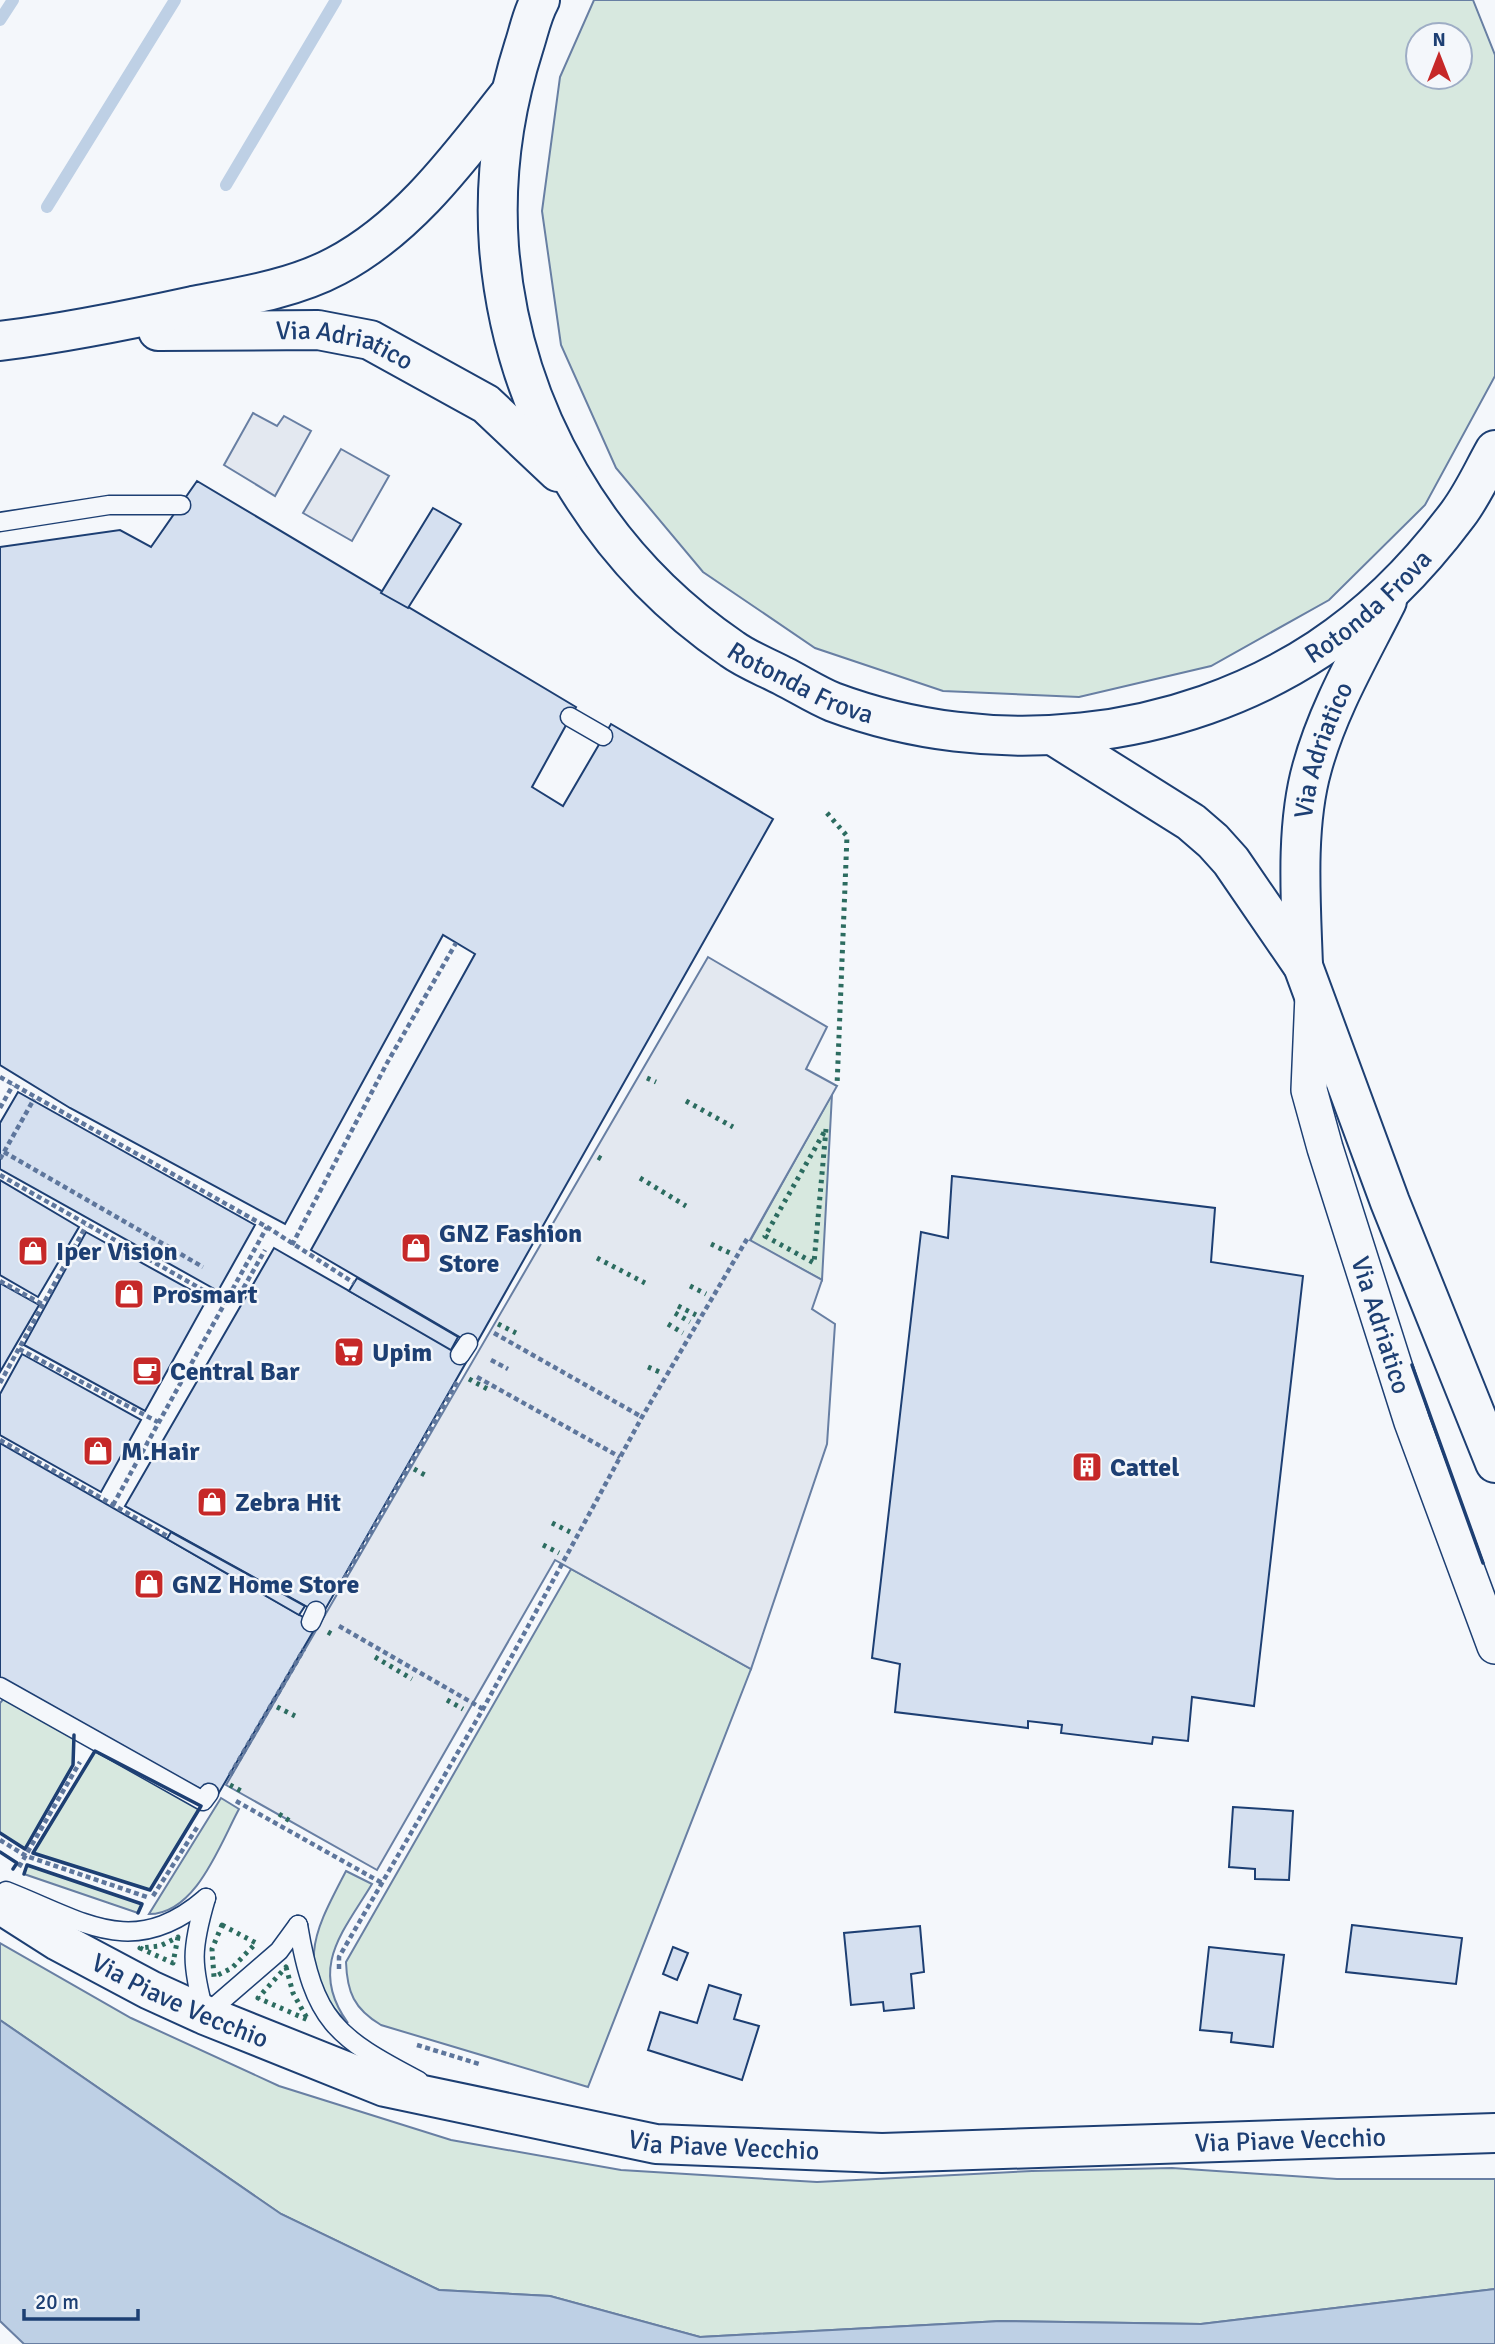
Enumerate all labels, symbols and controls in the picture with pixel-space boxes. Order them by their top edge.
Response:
north arrow [1404,21,1474,91]
text: N [1432,28,1446,52]
street label: Via Adriatico [276,315,419,378]
street label: Rotonda Frova [1299,543,1439,671]
street label: Rotonda Frova [721,635,877,731]
street label: Via Adriatico [1288,677,1360,820]
place label: GNZ Fashion Store [439,1218,582,1280]
shop icon: GNZ Fashion Store [399,1231,433,1265]
shop icon: Iper Vision [16,1234,50,1268]
place label: Iper Vision [56,1236,178,1268]
street label: Via Adriatico [1343,1253,1417,1398]
shop icon: Prosmart [112,1277,146,1311]
place label: Prosmart [152,1279,258,1311]
supermarket icon: Upim [332,1335,366,1369]
place label: Upim [372,1337,432,1369]
cafe icon: Central Bar [130,1354,164,1388]
place label: Central Bar [170,1356,300,1388]
shop icon: M.Hair [81,1434,115,1468]
place label: M.Hair [121,1436,200,1468]
building icon: Cattel [1070,1450,1104,1484]
place label: Cattel [1110,1452,1179,1484]
shop icon: Zebra Hit [195,1485,229,1519]
place label: Zebra Hit [235,1487,341,1519]
shop icon: GNZ Home Store [132,1567,166,1601]
place label: GNZ Home Store [172,1569,359,1601]
street label: Via Piave Vecchio [86,1947,273,2056]
street label: Via Piave Vecchio [1194,2122,1387,2160]
street label: Via Piave Vecchio [625,2124,820,2167]
scale bar [24,2278,138,2322]
text: 20 m [35,2289,79,2315]

